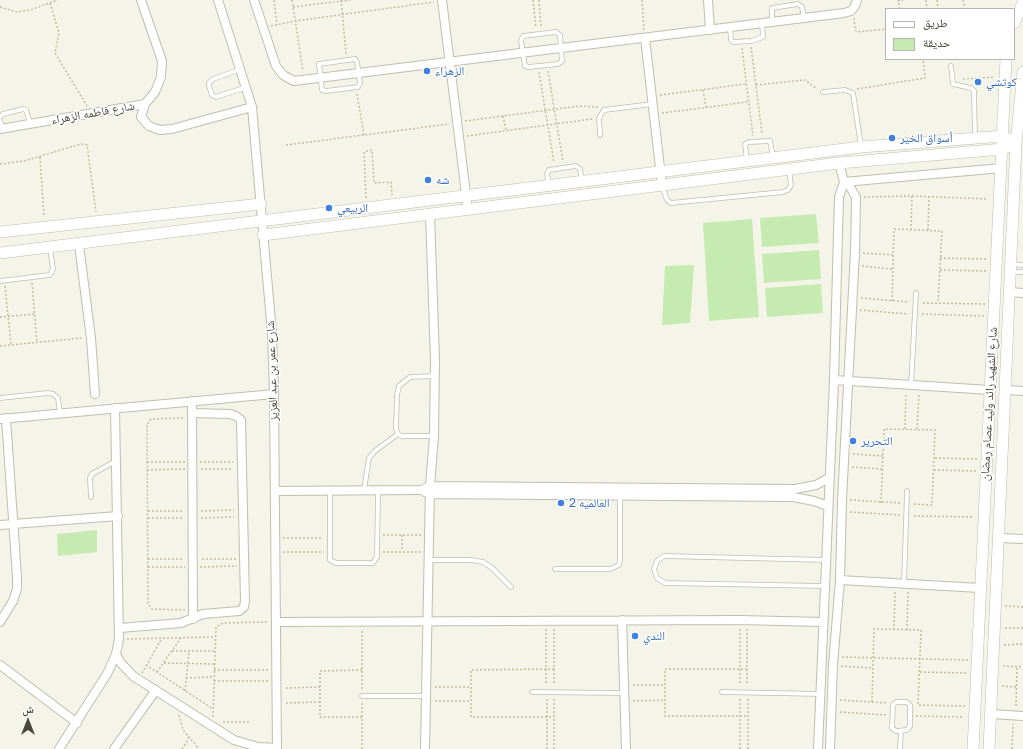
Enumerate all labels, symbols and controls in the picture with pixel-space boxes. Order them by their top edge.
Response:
legend [885,8,1015,60]
text: طريق [923,15,948,30]
text: حديقة [923,35,951,50]
place label: الزهراء [435,64,464,78]
marker: الزهراء [422,66,432,76]
place label: كوتشي [986,75,1017,89]
marker: كوتشي [973,77,983,87]
street label: شارع فاطمه الزهراء [50,99,136,127]
place label: أسواق الخير [900,131,953,145]
marker: أسواق الخير [887,133,897,143]
place label: شه [436,173,449,187]
marker: شه [423,175,433,185]
place label: الربيعي [337,201,368,215]
marker: الربيعي [324,203,334,213]
street label: شارع عمر بن عبد العزيز [263,321,281,421]
street label: شارع الشهيد رائد وليد عصام رمضان [978,327,1000,481]
place label: التحرير [861,434,893,448]
marker: التحرير [848,436,858,446]
place label: العالميه 2 [569,496,610,510]
marker: العالميه 2 [556,498,566,508]
place label: الندي [643,629,665,643]
marker: الندي [630,631,640,641]
north arrow [8,701,48,741]
text: ش [22,702,34,715]

